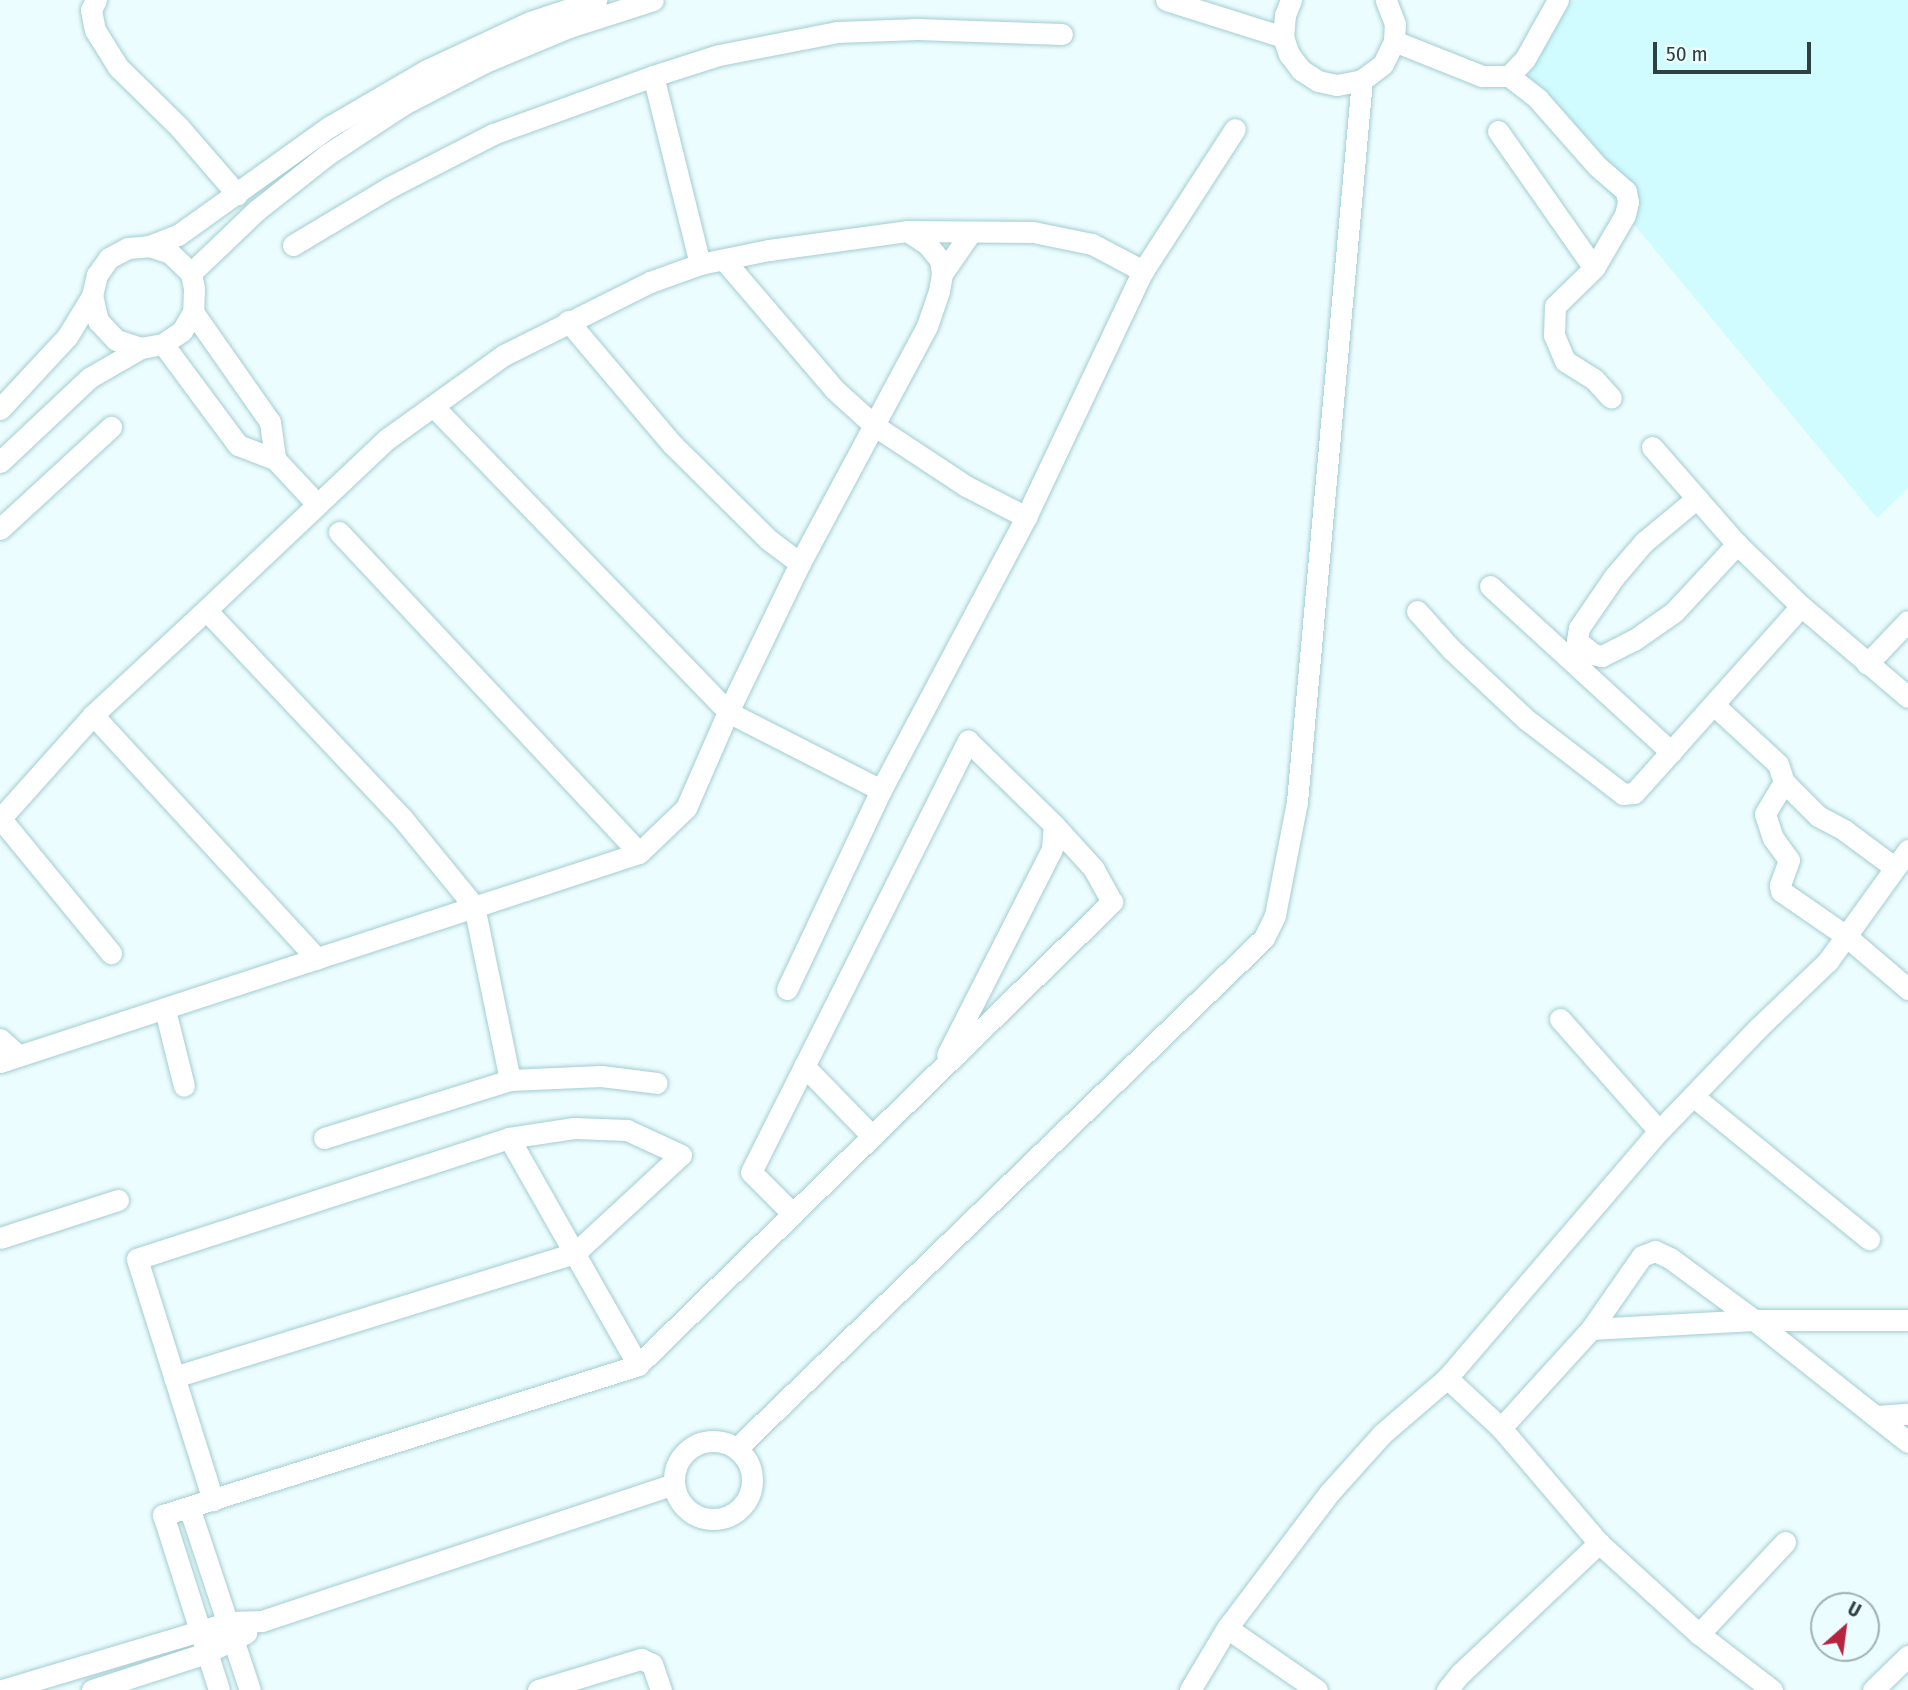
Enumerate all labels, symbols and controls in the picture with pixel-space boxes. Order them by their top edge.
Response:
scale bar [1656,28,1814,72]
text: 50 m [1666,41,1708,67]
north arrow [1810,1592,1880,1662]
text: U [1844,1597,1864,1623]

